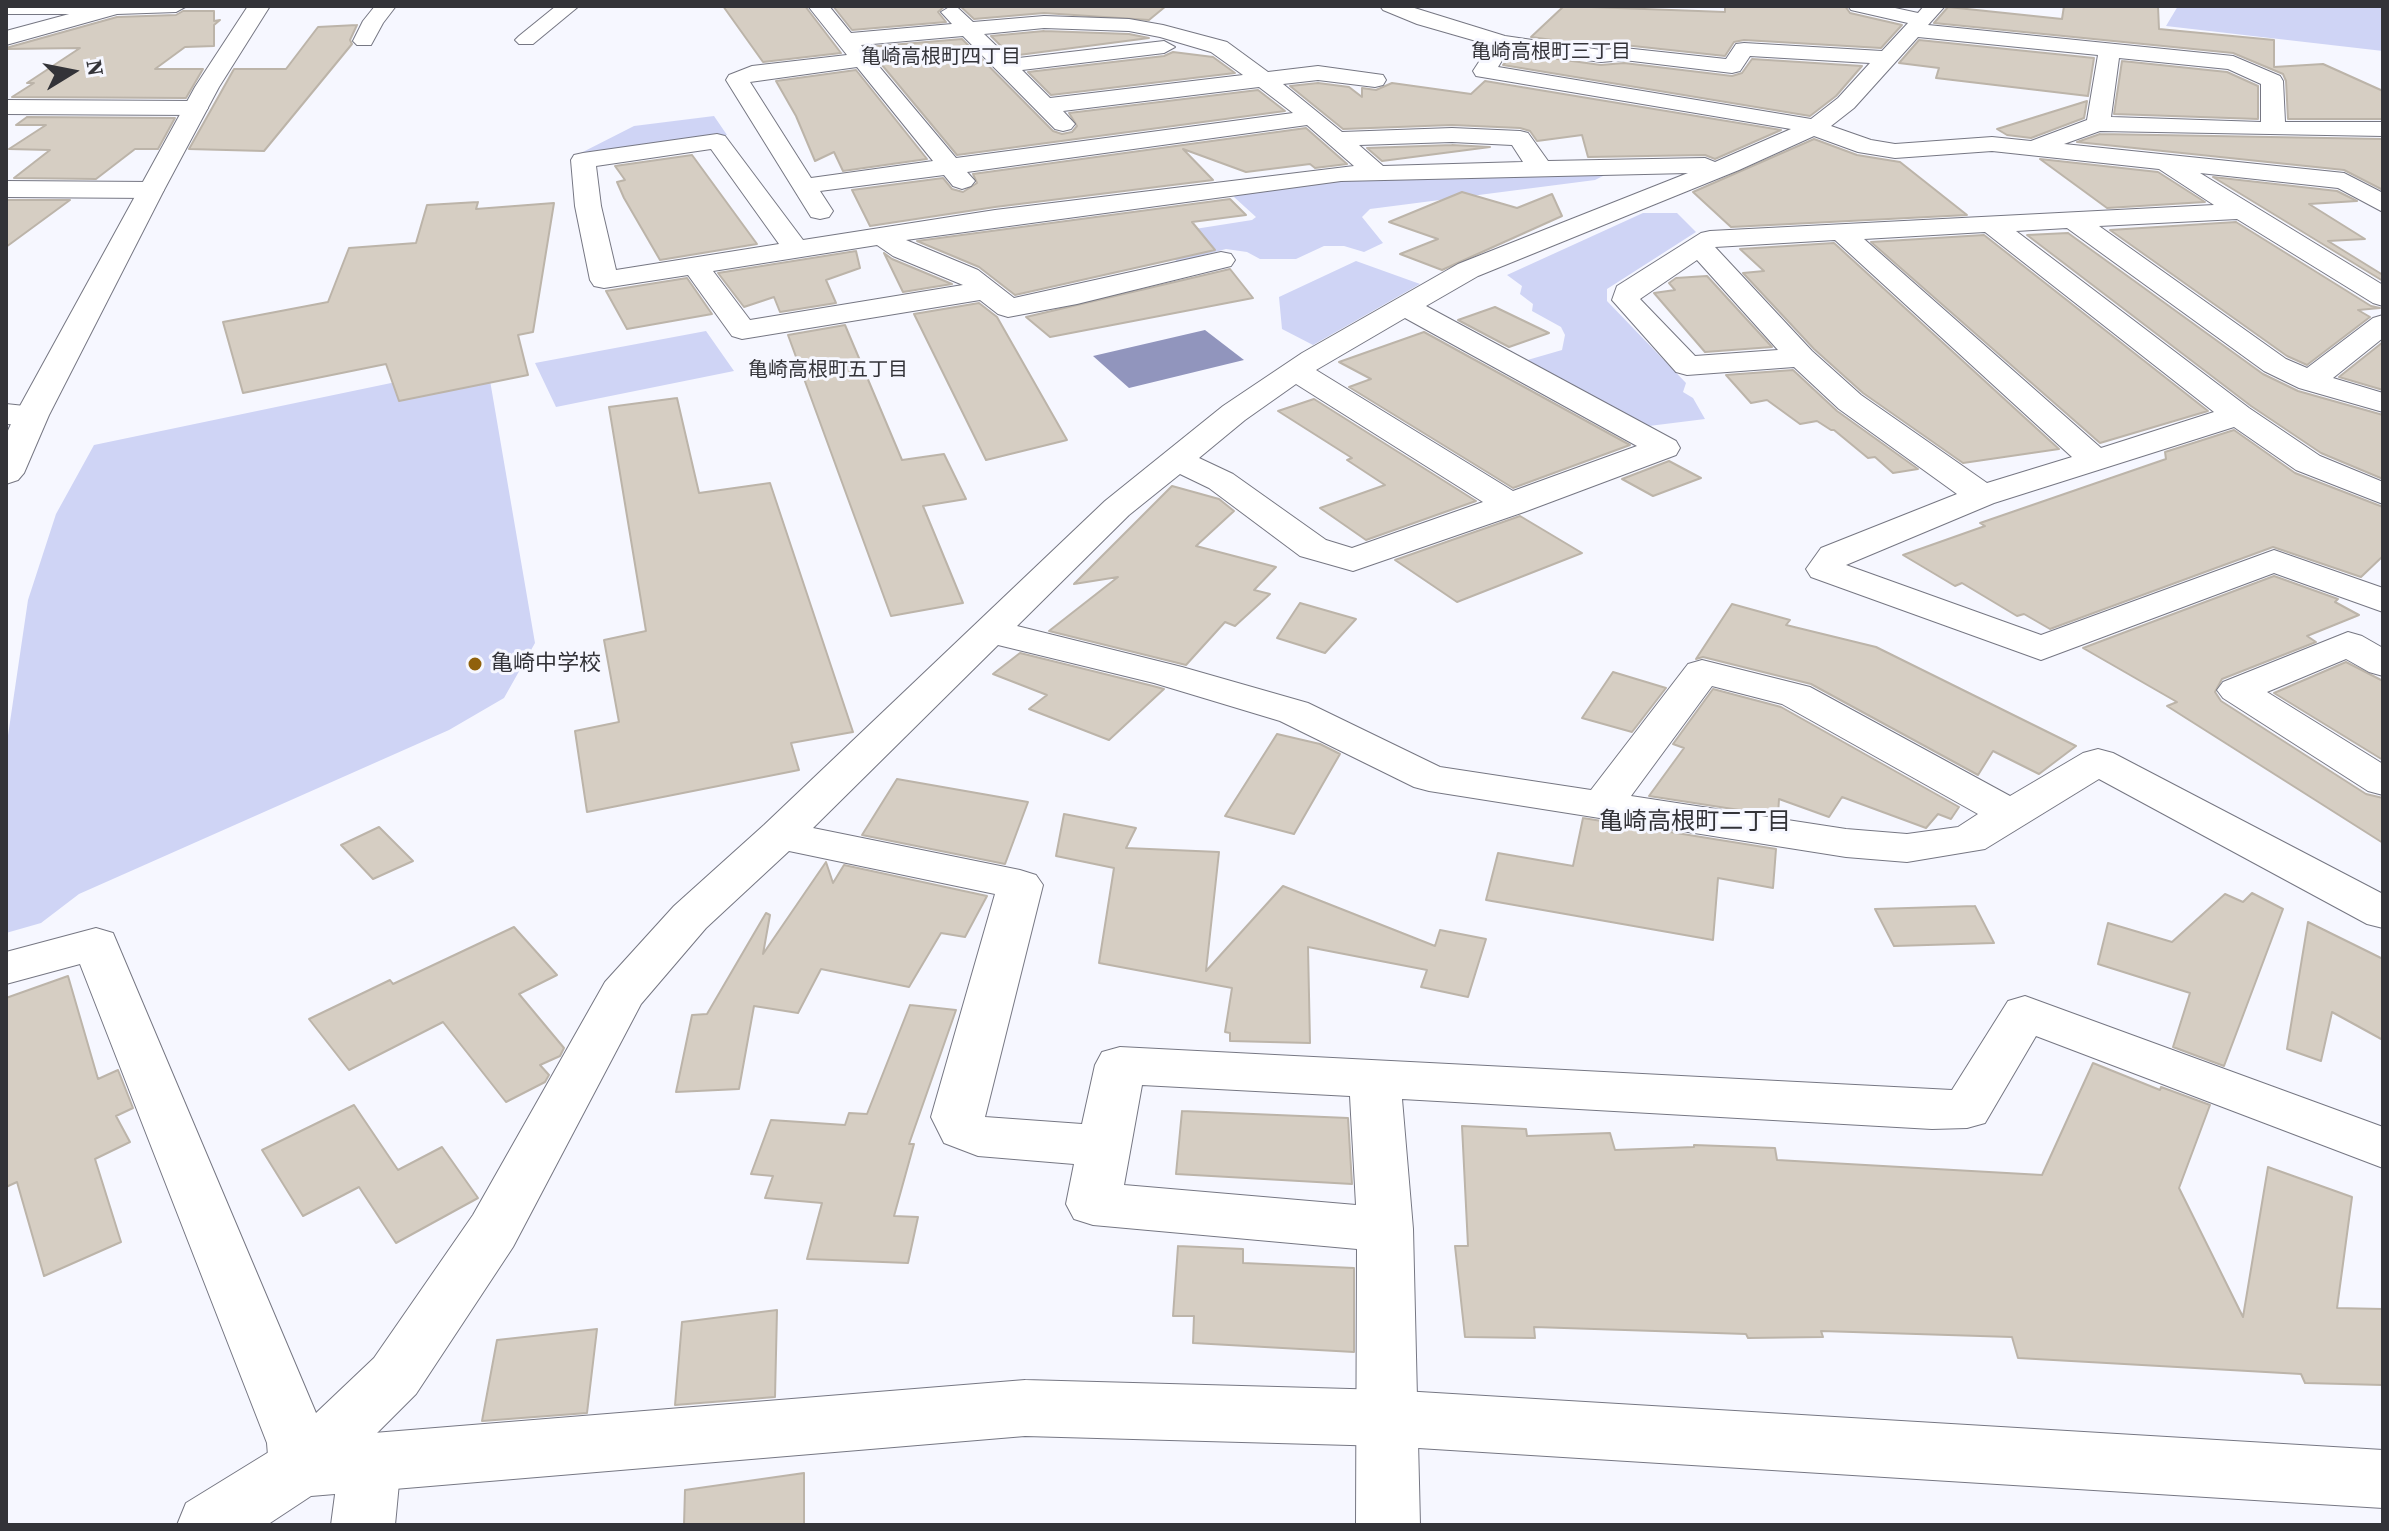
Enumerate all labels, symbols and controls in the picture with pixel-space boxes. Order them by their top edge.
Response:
north arrow [32,32,112,112]
district label: 亀崎高根町三丁目 [1471,41,1631,65]
district label: 亀崎高根町四丁目 [861,46,1021,70]
text: N [79,57,112,78]
district label: 亀崎高根町五丁目 [748,359,908,383]
place label: 亀崎中学校 [491,651,601,677]
marker: 亀崎中学校 [466,655,484,673]
district label: 亀崎高根町二丁目 [1599,809,1791,837]

